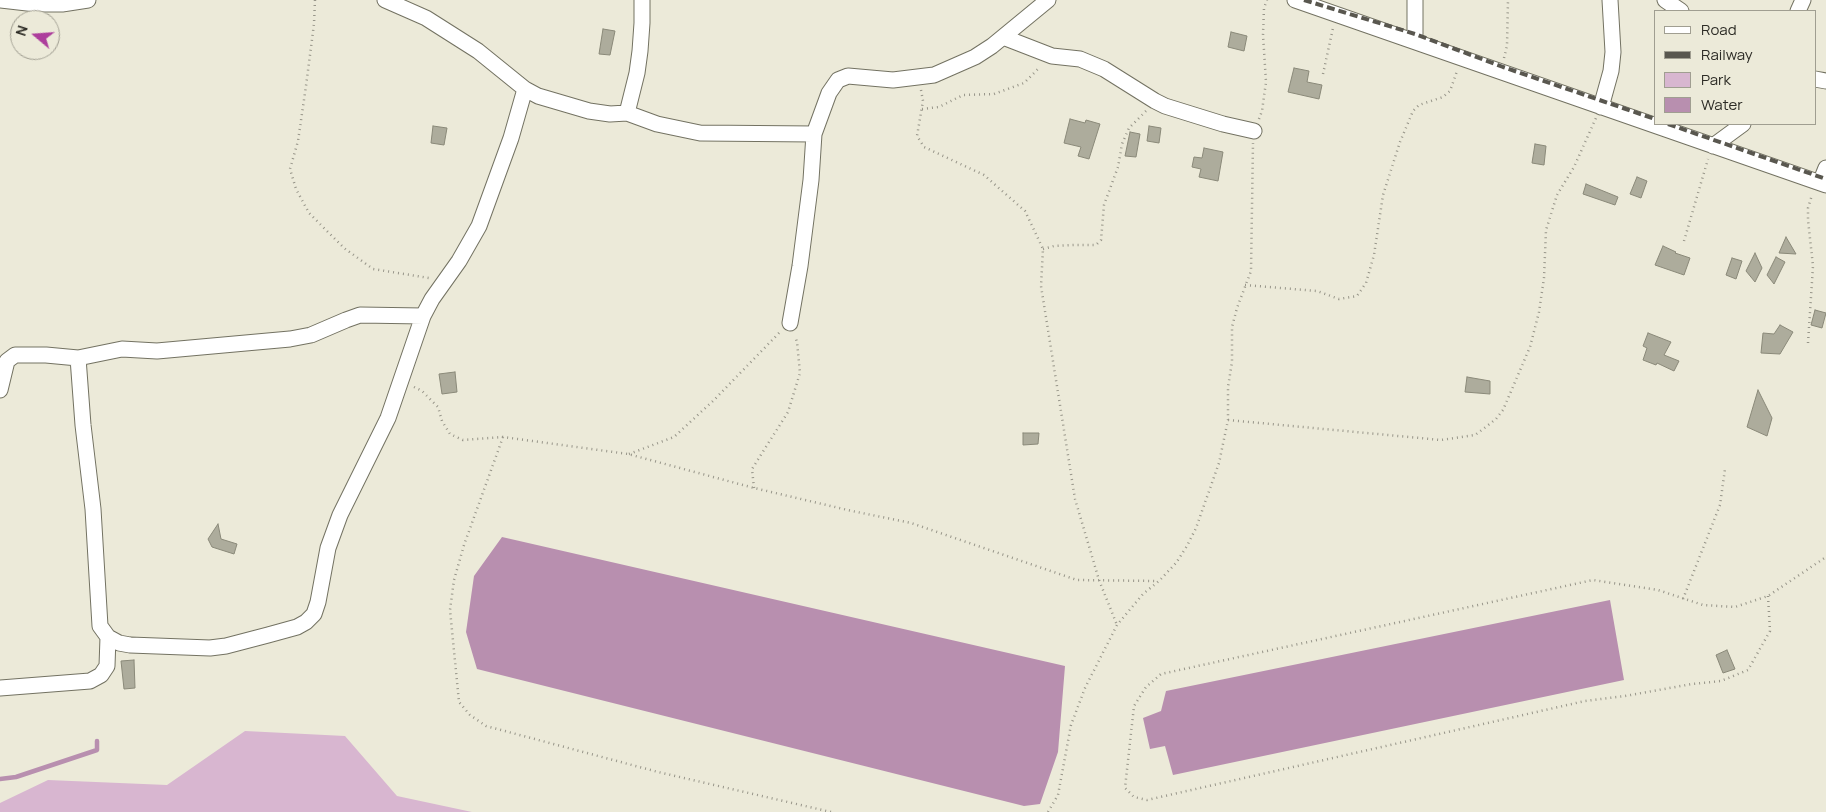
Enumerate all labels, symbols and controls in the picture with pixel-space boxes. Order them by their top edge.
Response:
north arrow [10,10,60,60]
legend [1654,10,1816,125]
text: Road [1701,19,1737,40]
text: N [11,23,32,38]
text: Railway [1701,44,1753,65]
text: Park [1701,69,1731,90]
text: Water [1701,94,1743,115]

